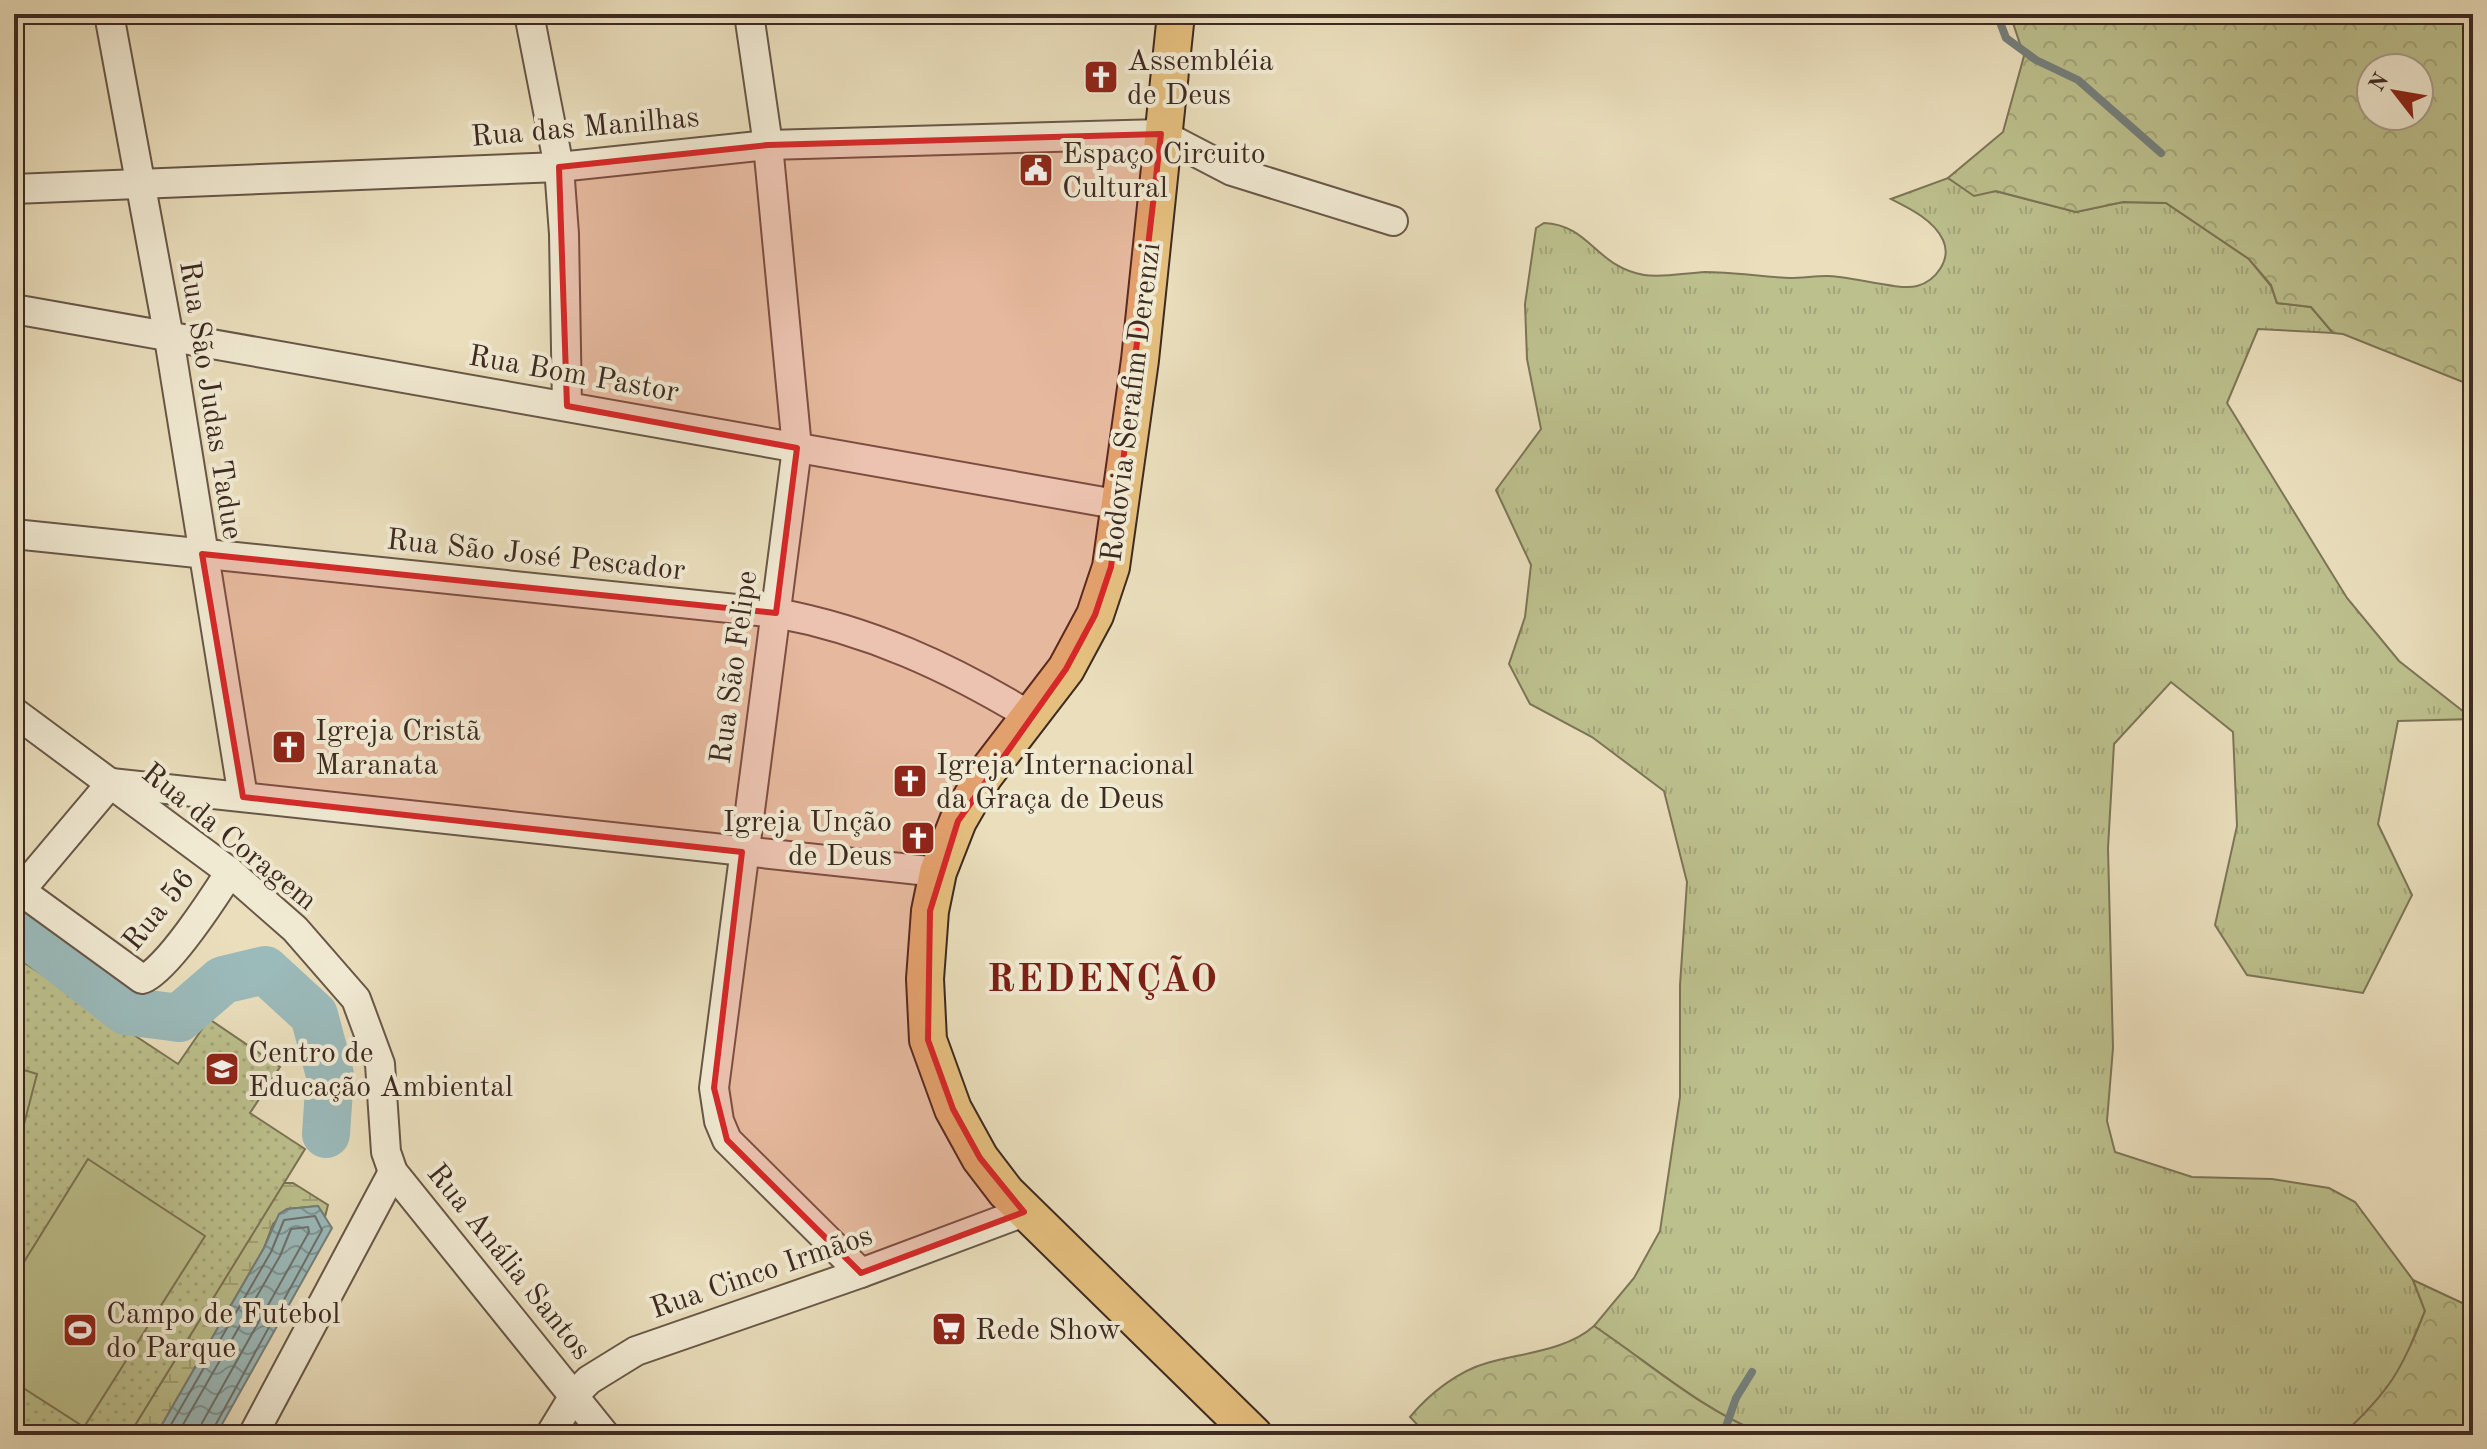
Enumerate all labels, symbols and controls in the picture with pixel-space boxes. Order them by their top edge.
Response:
place label: Assembléia de Deus [1127,47,1274,111]
north arrow [2355,52,2435,132]
church icon: Assembléia de Deus [1082,58,1120,96]
text: N [2366,70,2393,96]
street label: Rua das Manilhas [470,103,701,153]
place label: Espaço Circuito Cultural [1062,140,1266,204]
public building icon: Espaço Circuito Cultural [1017,151,1055,189]
street label: Rodovia Serafim Derenzi [1098,241,1166,564]
street label: Rua São Judas Tadue [173,259,247,542]
street label: Rua Bom Pastor [466,342,681,408]
street label: Rua São José Pescador [385,525,687,587]
street label: Rua São Felipe [707,569,763,766]
place label: Igreja Cristã Maranata [315,717,481,781]
church icon: Igreja Cristã Maranata [270,728,308,766]
place label: Igreja Internacional da Graça de Deus [936,751,1194,815]
street label: Rua da Coragem [136,758,322,917]
church icon: Igreja Internacional da Graça de Deus [891,762,929,800]
place label: Igreja Unção de Deus [723,808,892,872]
church icon: Igreja Unção de Deus [899,819,937,857]
street label: Rua 56 [118,864,201,957]
district label: REDENÇÃO [987,955,1219,1000]
place label: Centro de Educação Ambiental [248,1039,513,1103]
school or university icon: Centro de Educação Ambiental [203,1050,241,1088]
street label: Rua Anália Santos [421,1159,596,1366]
street label: Rua Cinco Irmãos [647,1221,876,1325]
place label: Campo de Futebol do Parque [106,1300,340,1364]
supermarket icon: Rede Show [930,1310,968,1348]
sports icon: Campo de Futebol do Parque [61,1311,99,1349]
place label: Rede Show [975,1316,1121,1346]

